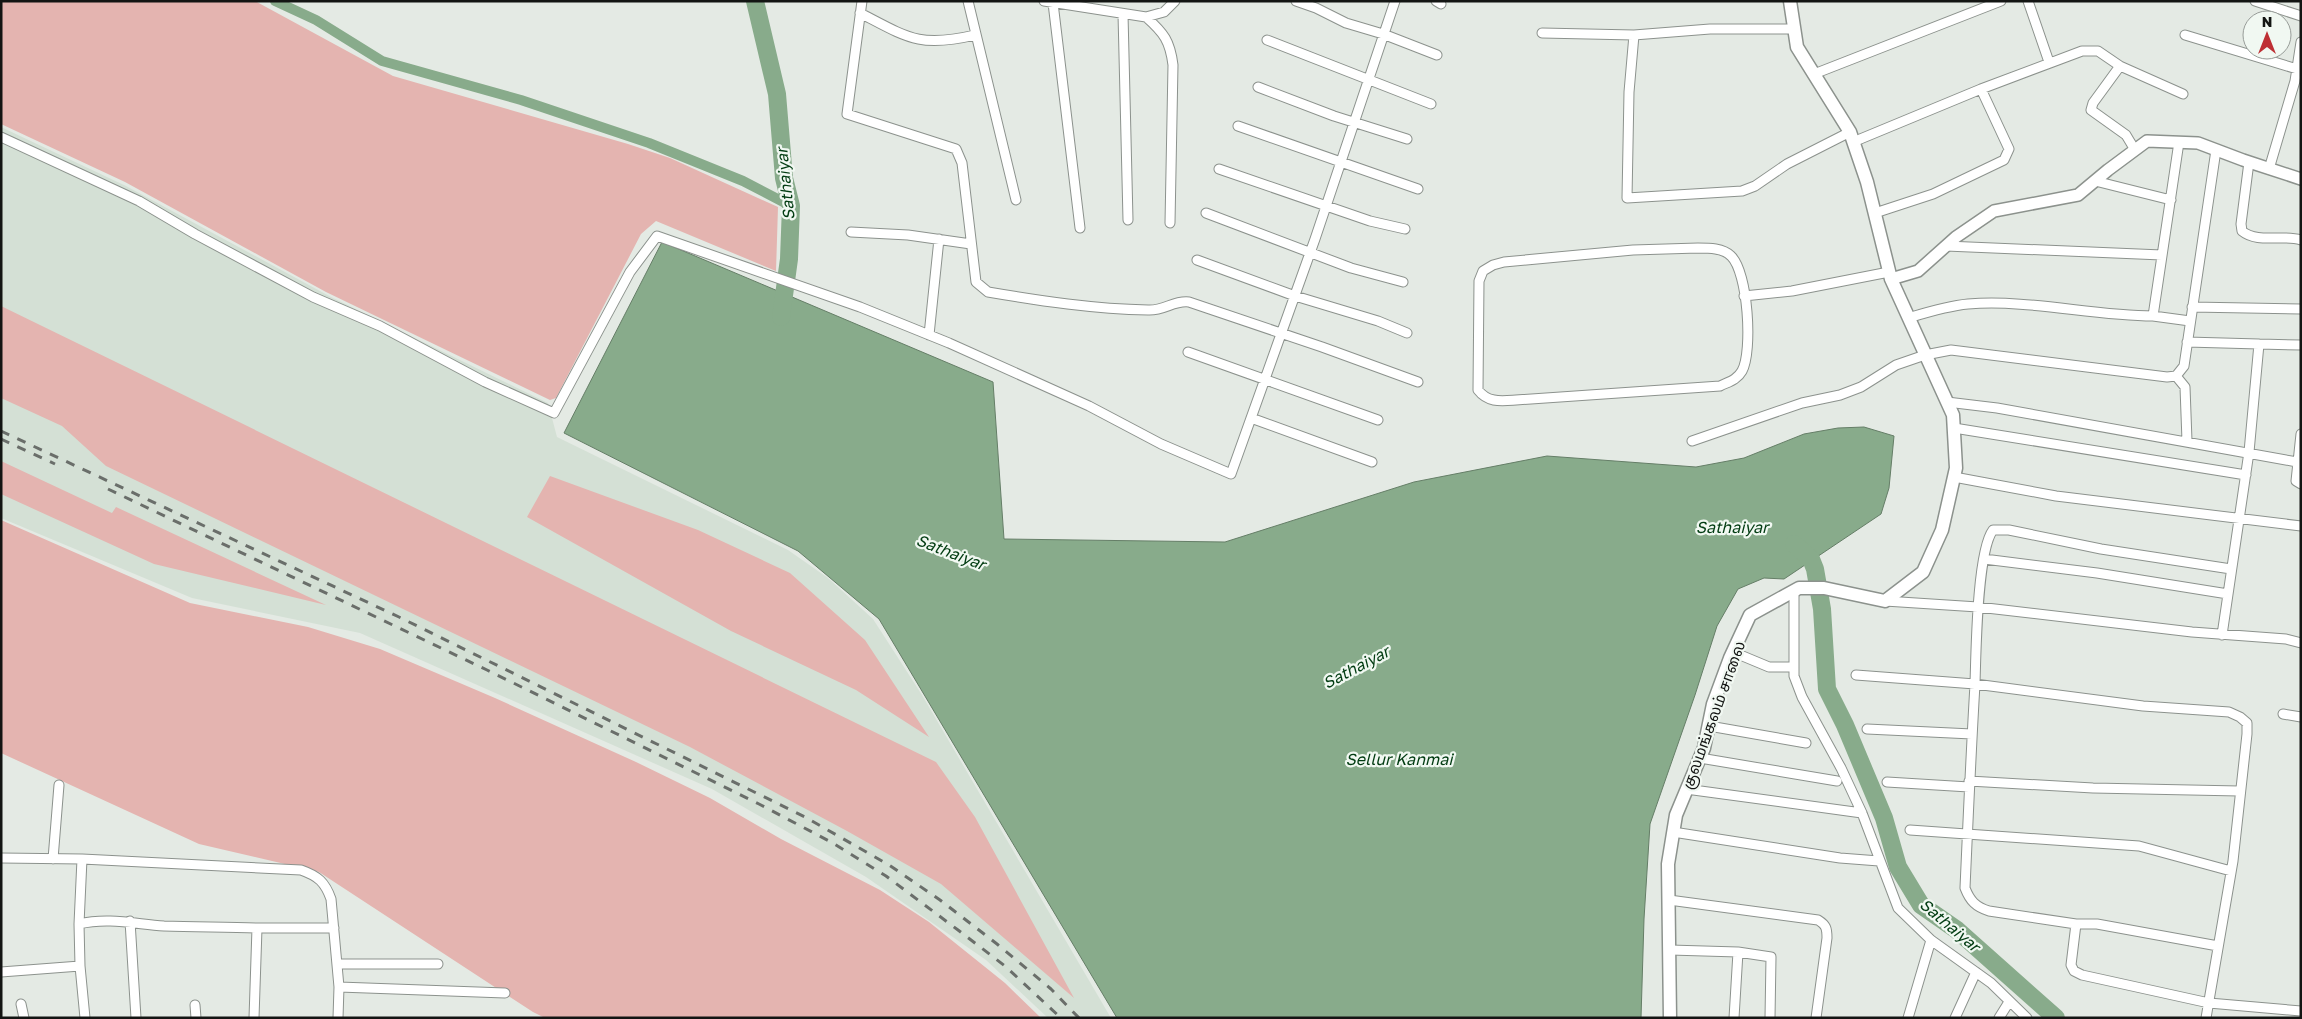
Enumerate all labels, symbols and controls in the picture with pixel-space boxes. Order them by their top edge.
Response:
north arrow [2242,10,2292,60]
text: N [2262,13,2272,30]
water label: Sathaiyar [771,144,799,221]
water label: Sathaiyar [1696,517,1771,537]
water label: Sathaiyar [914,530,991,575]
street label: குலமங்கலம் சாலை [1678,638,1750,792]
water label: Sathaiyar [1319,640,1395,693]
water label: Sellur Kanmai [1346,749,1454,769]
water label: Sathaiyar [1916,894,1986,958]

